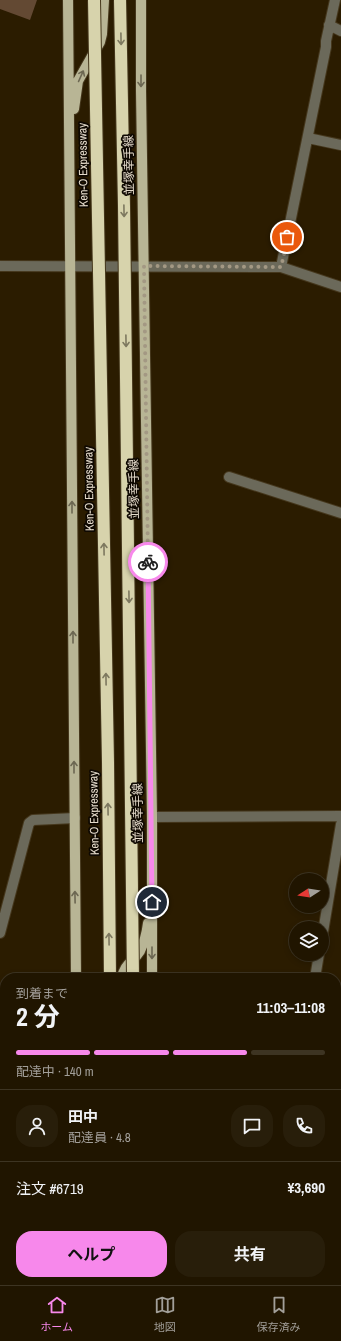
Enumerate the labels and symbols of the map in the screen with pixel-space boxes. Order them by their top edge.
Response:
one-way arrow [117,32,124,45]
one-way arrow [77,71,85,83]
one-way arrow [137,74,145,87]
street label: Ken-O Expressway [74,123,92,207]
street label: 並塚幸手線 [120,135,138,195]
one-way arrow [120,204,128,217]
pin [270,220,304,254]
one-way arrow [122,334,130,347]
street label: Ken-O Expressway [80,447,98,531]
street label: 並塚幸手線 [125,459,143,519]
one-way arrow [68,501,76,514]
courier [128,542,168,582]
one-way arrow [100,543,108,556]
one-way arrow [125,590,133,603]
one-way arrow [69,631,77,644]
one-way arrow [102,673,110,686]
one-way arrow [70,761,78,774]
street label: Ken-O Expressway [85,771,103,855]
street label: 並塚幸手線 [129,783,147,843]
one-way arrow [104,803,112,816]
north arrow [289,873,329,913]
pin [135,885,169,919]
one-way arrow [72,891,79,904]
one-way arrow [105,933,113,946]
one-way arrow [148,946,156,959]

